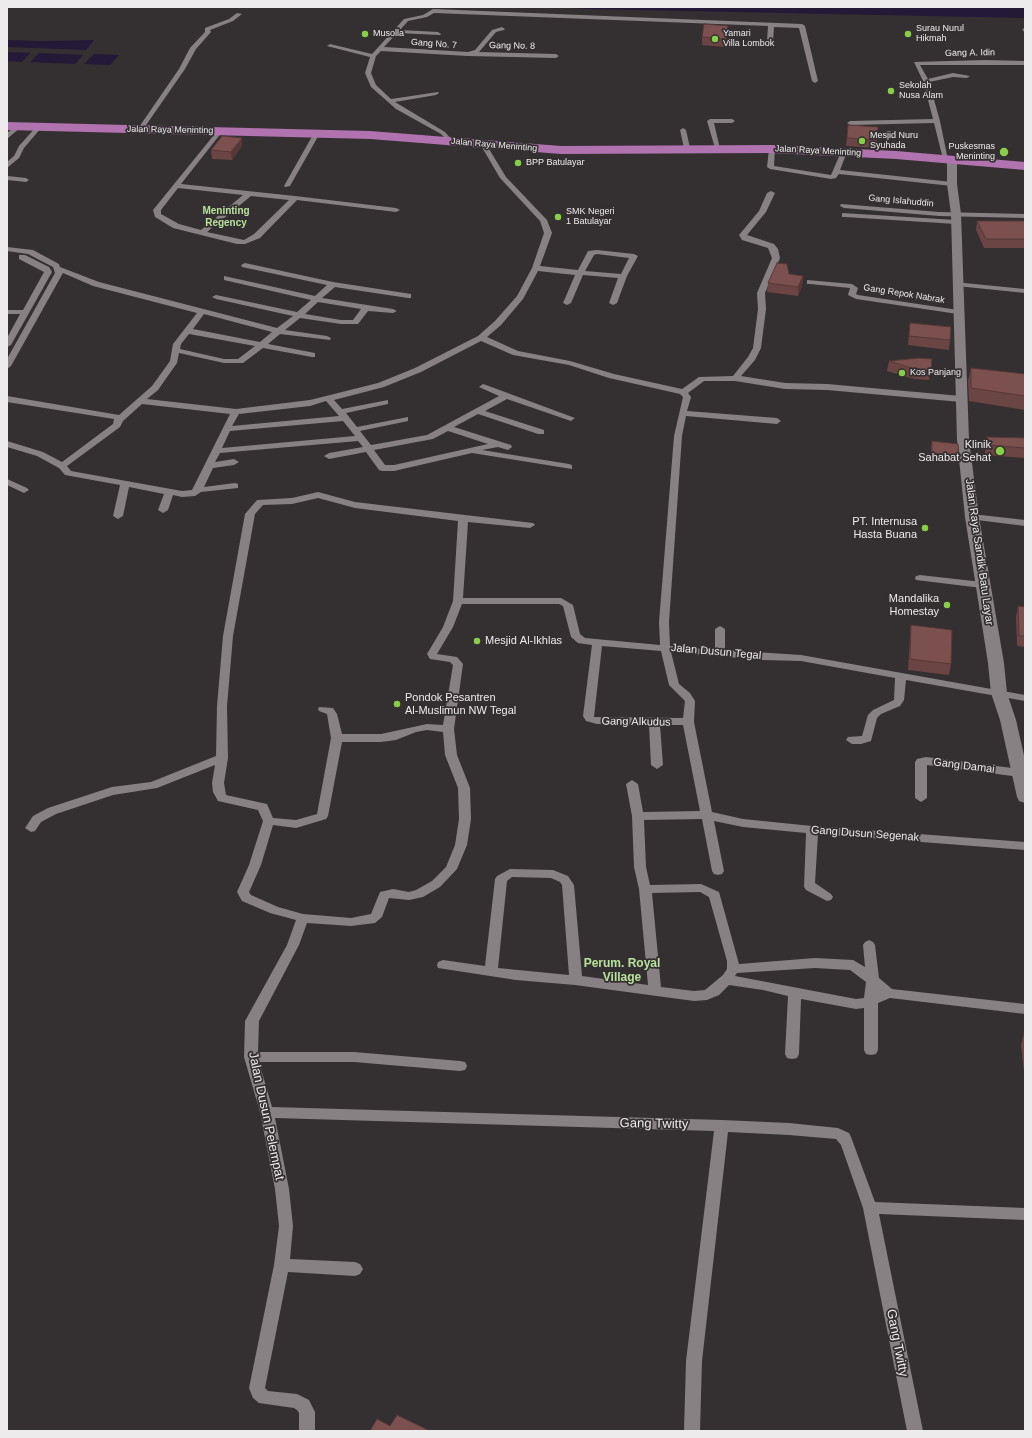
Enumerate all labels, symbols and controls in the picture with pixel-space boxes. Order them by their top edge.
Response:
place label: Surau Nurul Hikmah [916,24,964,45]
marker: Musolla [360,29,370,39]
place label: Musolla [373,29,404,39]
place label: Yamari Villa Lombok [723,29,774,50]
marker: Surau Nurul Hikmah [903,29,913,39]
marker: Yamari Villa Lombok [710,34,720,44]
street label: Gang No. 7 [411,37,457,51]
street label: Gang No. 8 [489,40,535,52]
street label: Gang A. Idin [945,47,995,59]
place label: Sekolah Nusa Alam [899,81,943,102]
marker: Sekolah Nusa Alam [886,86,896,96]
street label: Jalan Raya Meninting [127,124,213,136]
place label: Mesjid Nuru Syuhada [870,131,918,152]
street label: Jalan Raya Meninting [450,136,538,154]
marker: Mesjid Nuru Syuhada [857,136,867,146]
place label: Puskesmas Meninting [948,142,995,163]
street label: Jalan Raya Meninting [775,143,861,159]
marker: Puskesmas Meninting [998,146,1010,158]
marker: BPP Batulayar [513,158,523,168]
place label: BPP Batulayar [526,158,585,168]
street label: Gang Islahuddin [868,193,934,209]
district label: Meninting Regency [202,205,250,228]
place label: SMK Negeri 1 Batulayar [566,207,615,228]
marker: SMK Negeri 1 Batulayar [553,212,563,222]
street label: Gang Repok Nabrak [863,282,945,306]
marker: Kos Panjang [897,368,907,378]
place label: Kos Panjang [910,368,961,378]
place label: Klinik Sahabat Sehat [918,438,991,464]
marker: Klinik Sahabat Sehat [994,445,1006,457]
street label: Jalan Raya Sandik Batu Layar [962,478,996,626]
place label: PT. Internusa Hasta Buana [852,515,917,541]
marker: PT. Internusa Hasta Buana [920,523,930,533]
place label: Mandalika Homestay [889,592,939,618]
marker: Mandalika Homestay [942,600,952,610]
place label: Mesjid Al-Ikhlas [485,634,562,648]
marker: Mesjid Al-Ikhlas [472,636,482,646]
street label: Jalan Dusun Tegal [670,641,762,663]
place label: Pondok Pesantren Al-Muslimun NW Tegal [405,691,516,717]
marker: Pondok Pesantren Al-Muslimun NW Tegal [392,699,402,709]
street label: Gang Alkudus [601,715,671,729]
street label: Gang Damai [933,756,995,776]
street label: Gang Dusun Segenak [811,824,919,844]
district label: Perum. Royal Village [584,957,660,985]
street label: Jalan Dusun Pelempat [245,1050,287,1182]
street label: Gang Twitty [620,1116,688,1132]
street label: Gang Twitty [883,1308,911,1378]

